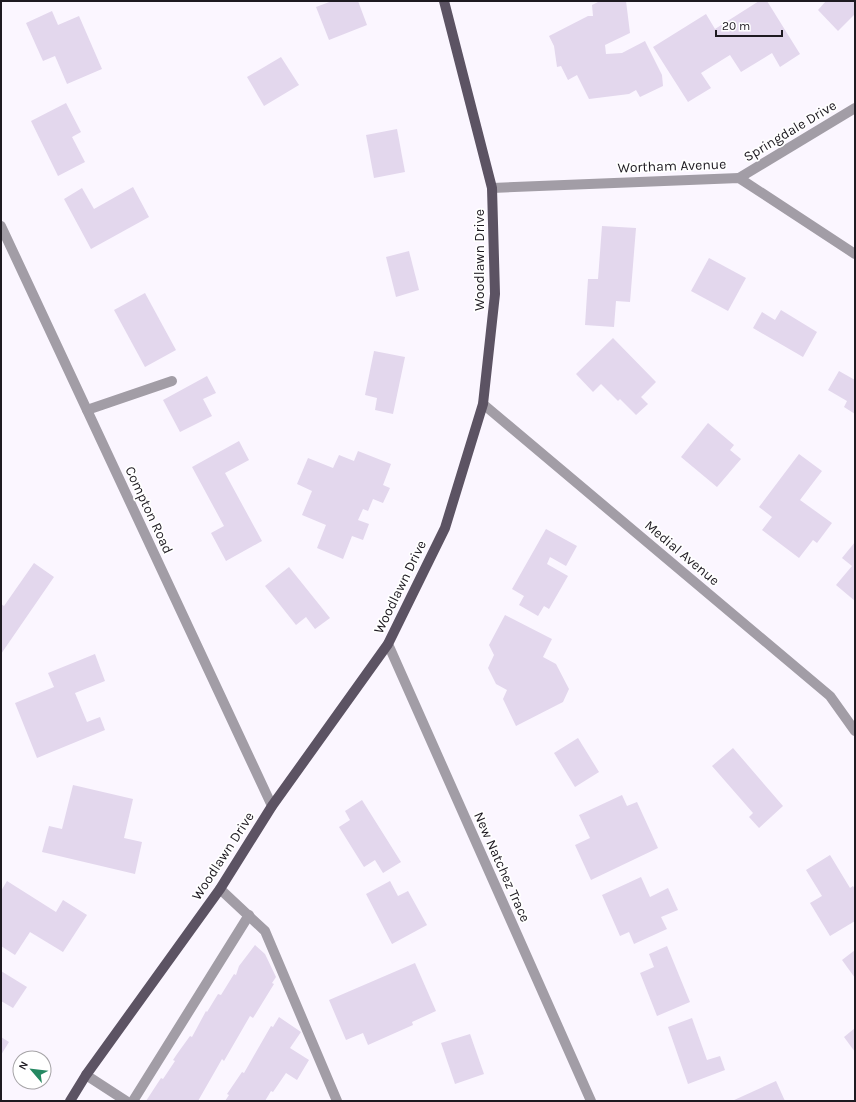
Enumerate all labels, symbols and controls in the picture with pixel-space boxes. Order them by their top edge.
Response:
scale bar [716,12,782,38]
text: 20 m [722,19,750,33]
street label: Springdale Drive [740,97,840,165]
street label: Wortham Avenue [617,156,727,176]
street label: Woodlawn Drive [471,209,488,311]
street label: Compton Road [121,464,177,556]
street label: Medial Avenue [641,517,723,589]
street label: Woodlawn Drive [370,537,430,637]
street label: Woodlawn Drive [188,809,258,903]
street label: New Natchez Trace [470,809,534,925]
north arrow [12,1050,52,1090]
text: N [16,1059,31,1072]

